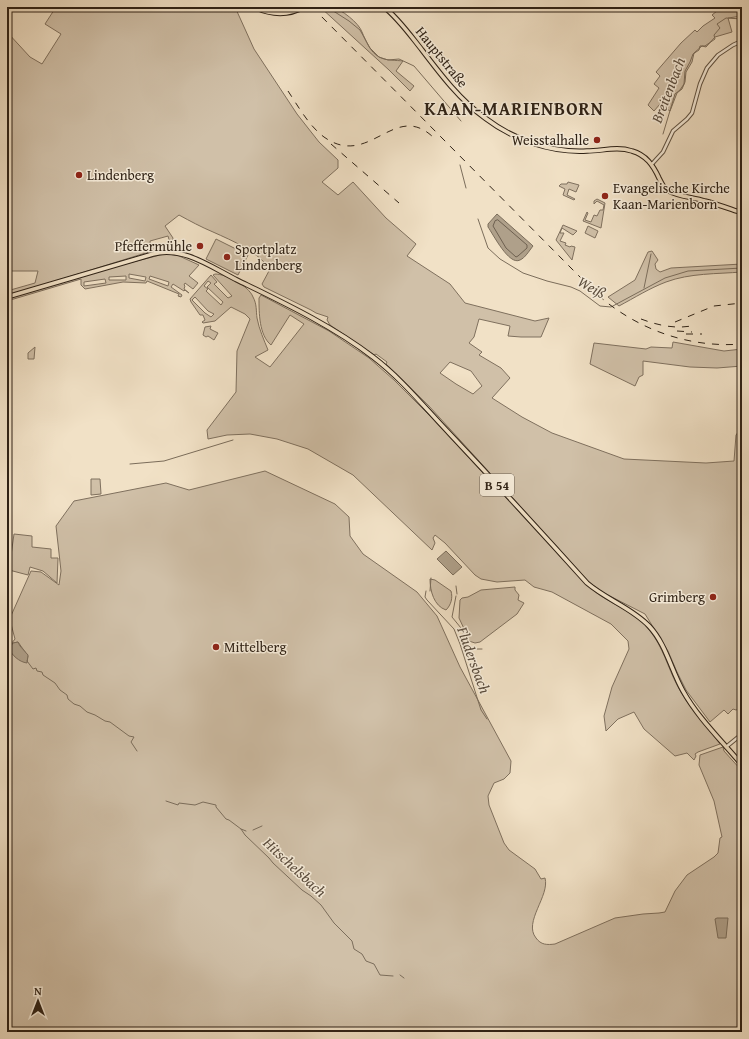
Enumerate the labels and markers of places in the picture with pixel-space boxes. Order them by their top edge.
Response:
place label: Weisstalhalle [512,130,589,150]
marker: Weisstalhalle [592,135,602,145]
place label: Lindenberg [87,165,154,185]
marker: Lindenberg [74,170,84,180]
place label: Evangelische Kirche Kaan-Marienborn [613,178,730,214]
marker: Evangelische Kirche Kaan-Marienborn [600,191,610,201]
place label: Pfeffermühle [115,236,192,256]
place label: Sportplatz Lindenberg [235,239,302,275]
marker: Pfeffermühle [195,241,205,251]
marker: Sportplatz Lindenberg [222,252,232,262]
place label: Grimberg [649,587,705,607]
marker: Grimberg [708,592,718,602]
place label: Mittelberg [224,637,286,657]
marker: Mittelberg [211,642,221,652]

